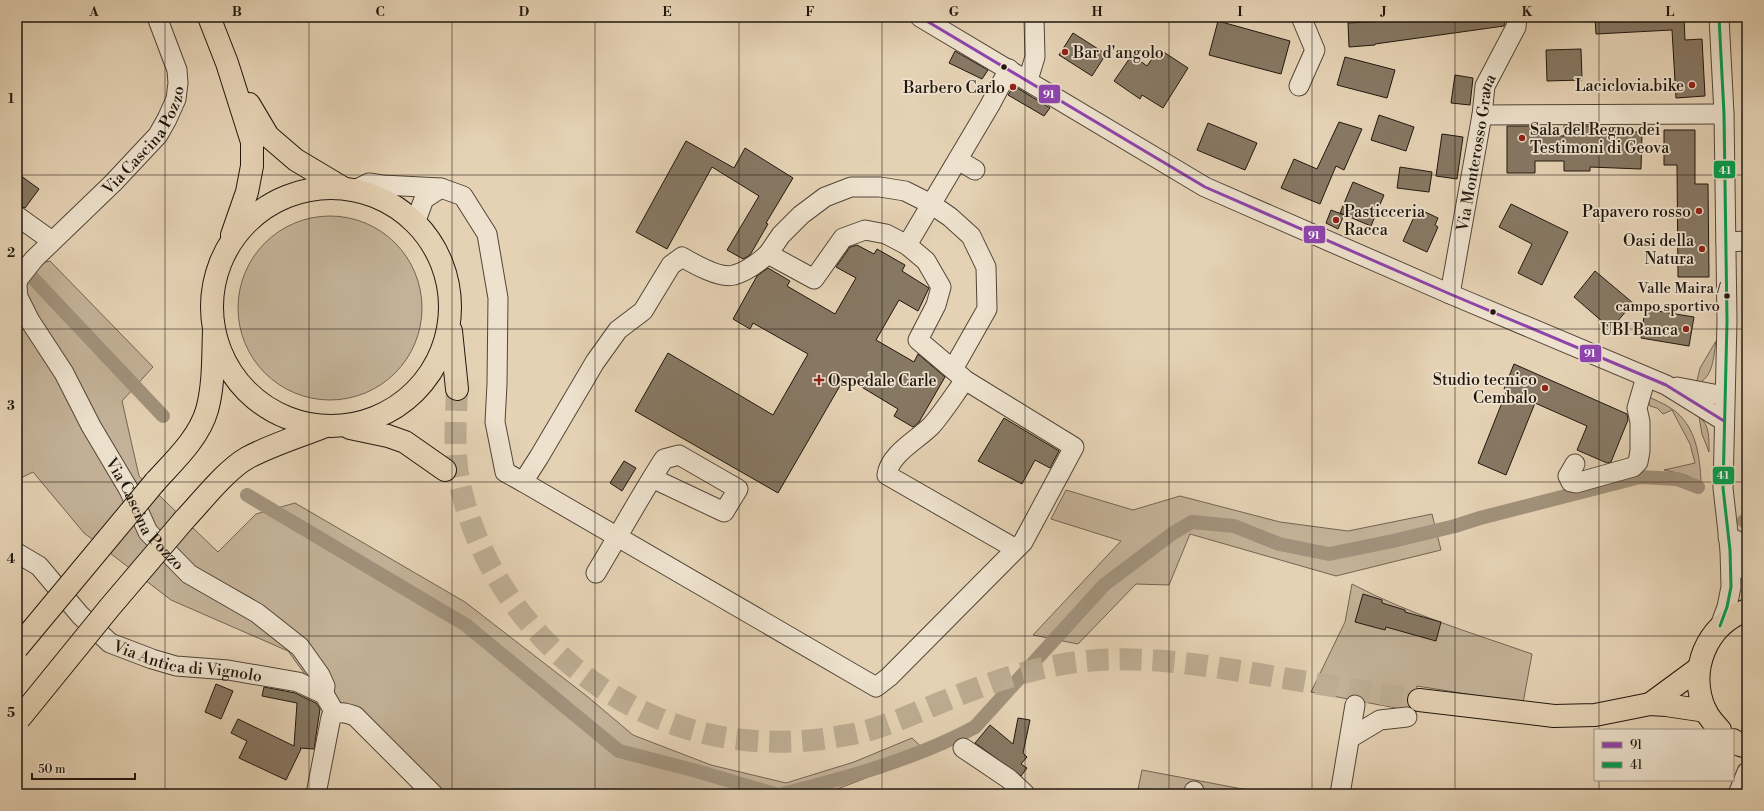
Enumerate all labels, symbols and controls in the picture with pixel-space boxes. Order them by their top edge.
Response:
text: A [88,4,99,20]
text: B [232,4,242,20]
text: C [375,4,385,20]
text: D [519,4,529,20]
text: E [662,4,672,20]
text: F [805,4,815,20]
text: G [949,4,960,20]
text: H [1092,4,1103,20]
text: I [1237,4,1243,20]
text: J [1379,4,1387,20]
text: K [1522,4,1533,20]
text: L [1666,4,1675,20]
place label: Bar d'angolo [1072,43,1164,63]
marker: Bar d'angolo [1060,47,1070,57]
unlabelled marker [999,62,1009,72]
street label: Via Monterosso Grana [1452,69,1501,234]
place label: Laciclovia.bike [1575,76,1684,96]
place label: Barbero Carlo [902,78,1005,98]
marker: Laciclovia.bike [1687,80,1697,90]
marker: Barbero Carlo [1008,82,1018,92]
line badge: 91 [1038,84,1061,104]
street label: Via Cascina Pozzo [98,85,189,200]
text: 91 [1043,88,1056,102]
text: 1 [8,91,15,107]
place label: Sala del Regno dei Testimoni di Geova [1530,120,1670,158]
marker: Sala del Regno dei Testimoni di Geova [1517,133,1527,143]
line badge: 41 [1713,160,1736,179]
text: 41 [1719,164,1732,178]
place label: Pasticceria Racca [1344,202,1426,240]
place label: Papavero rosso [1582,202,1691,222]
marker: Papavero rosso [1694,206,1704,216]
marker: Pasticceria Racca [1331,215,1341,225]
line badge: 91 [1303,225,1326,244]
text: 91 [1308,229,1321,243]
place label: Oasi della Natura [1623,231,1695,269]
marker: Oasi della Natura [1697,244,1707,254]
text: 2 [7,245,15,261]
place label: Valle Maira / campo sportivo [1615,279,1721,316]
marker: Valle Maira / campo sportivo [1722,291,1732,301]
unlabelled marker [1488,307,1498,317]
place label: UBI Banca [1601,320,1679,340]
marker: UBI Banca [1681,324,1691,334]
line badge: 91 [1579,344,1602,363]
text: 91 [1584,347,1597,361]
place label: Studio tecnico Cembalo [1433,370,1537,408]
place label: Ospedale Carle [828,371,937,391]
marker: Ospedale Carle [813,374,825,386]
marker: Studio tecnico Cembalo [1540,383,1550,393]
text: 3 [7,398,15,414]
street label: Via Cascina Pozzo [100,453,188,574]
line badge: 41 [1712,466,1735,485]
text: 41 [1717,469,1730,483]
text: 4 [7,551,16,567]
street label: Via Antica di Vignolo [109,636,264,687]
text: 5 [7,705,15,721]
legend [1594,729,1734,781]
text: 91 [1630,738,1643,753]
scale bar [32,755,135,781]
text: 41 [1630,758,1643,773]
text: 50 m [38,762,66,777]

